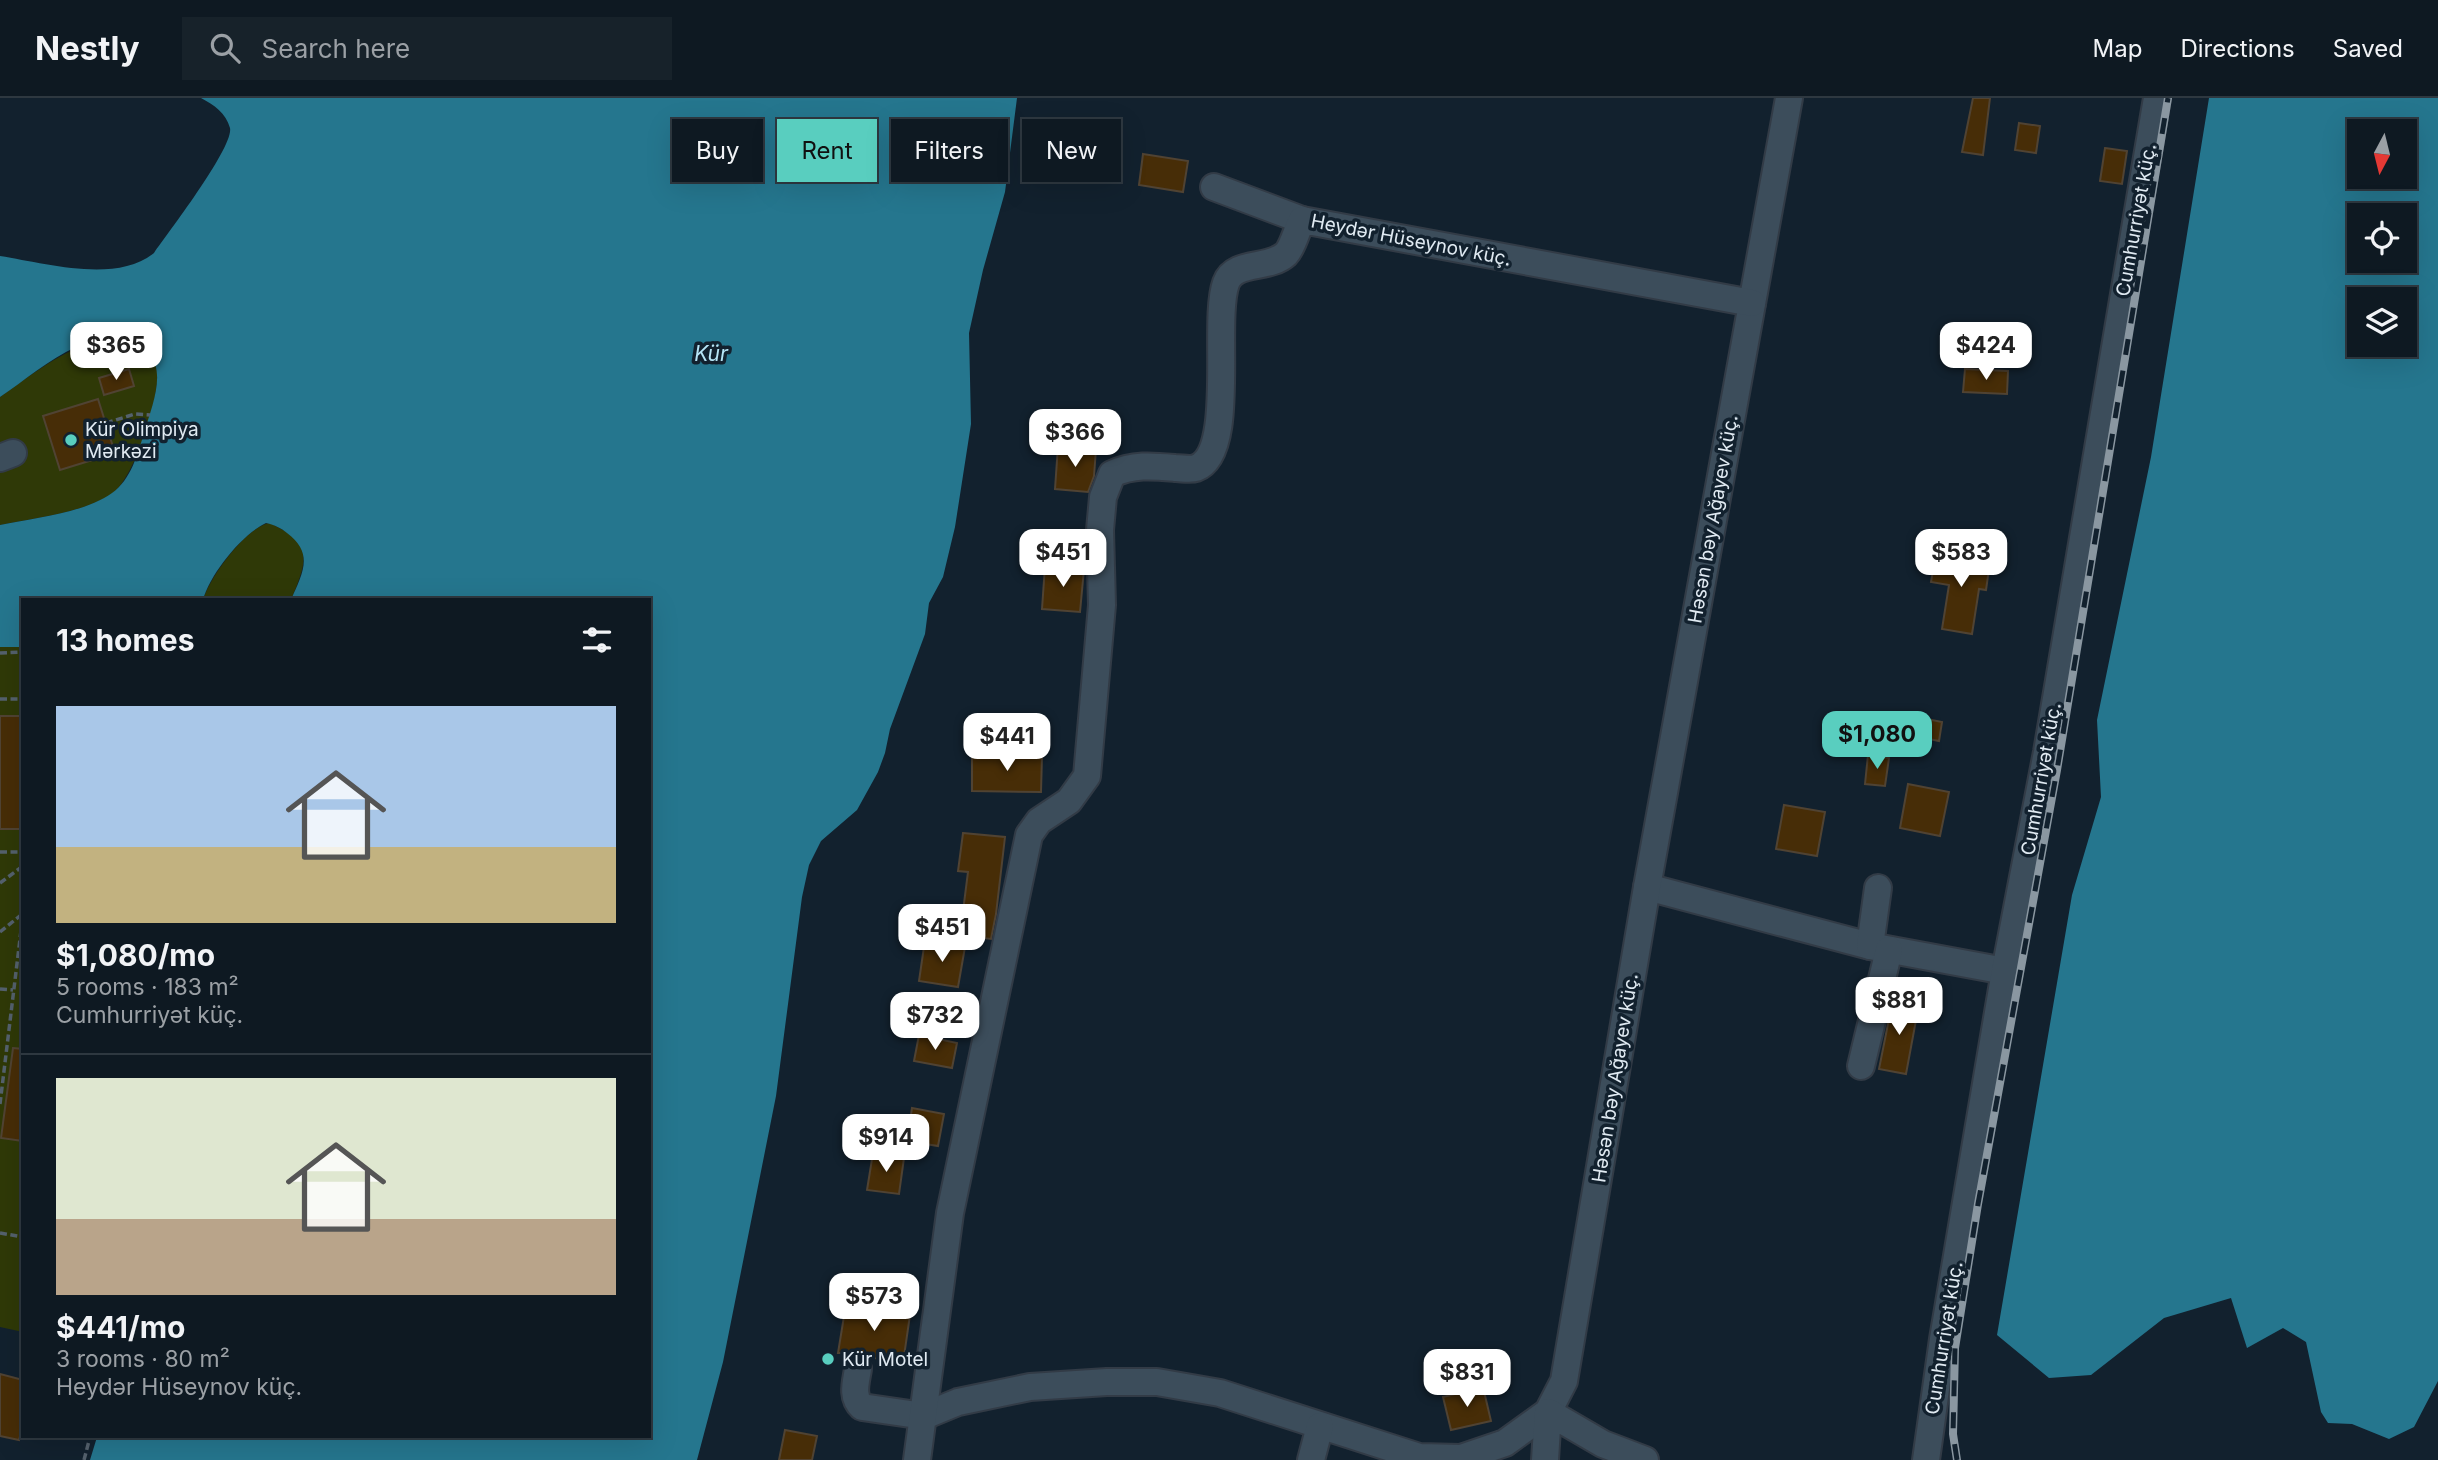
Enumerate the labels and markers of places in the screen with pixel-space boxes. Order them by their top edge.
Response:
pin: $365 [75,322,157,382]
pin: $424 [1945,322,2027,382]
pin: $366 [1034,410,1116,469]
place label: Kür Olimpiya Mərkəzi [85,418,199,463]
marker: Kür Olimpiya Mərkəzi [63,432,79,448]
pin: $451 [1022,530,1104,589]
pin: $583 [1920,530,2002,589]
pin: $1,080 [1820,712,1934,771]
pin: $441 [966,714,1048,773]
pin: $451 [901,904,983,964]
pin: $881 [1858,978,1940,1037]
pin: $732 [894,992,976,1052]
pin: $914 [845,1114,927,1174]
pin: $573 [833,1274,915,1333]
place label: Kür Motel [842,1348,928,1371]
pin: $831 [1426,1350,1508,1409]
marker: Kür Motel [820,1351,836,1367]

